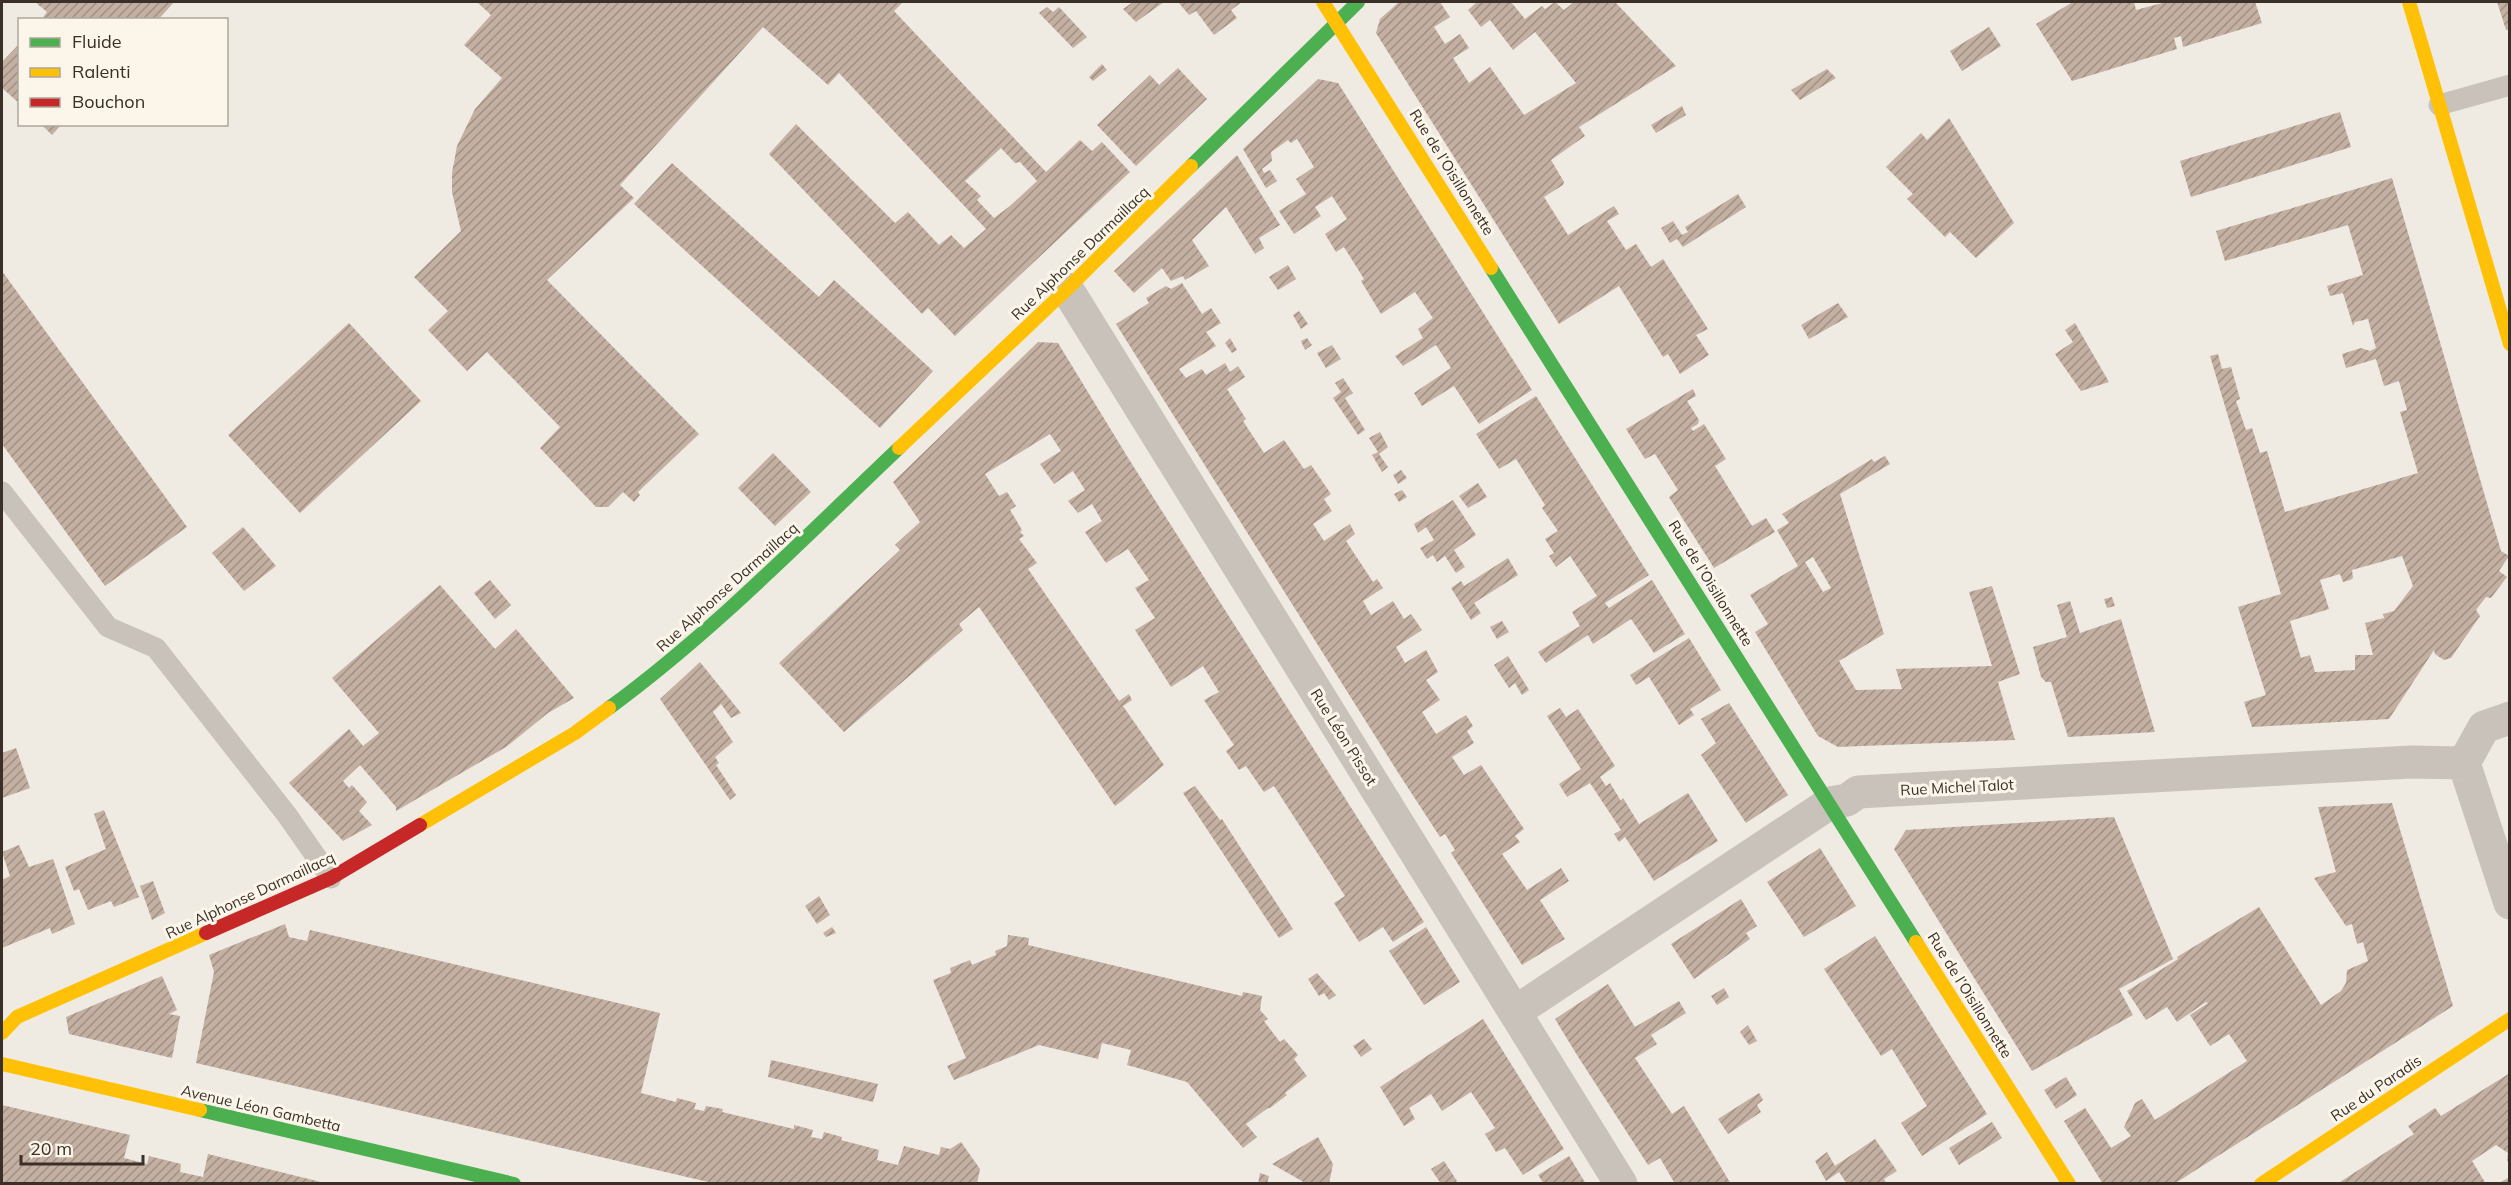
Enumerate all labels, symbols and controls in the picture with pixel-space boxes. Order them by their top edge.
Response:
legend [18,18,228,126]
text: Fluide [72,30,122,53]
text: Ralenti [72,60,130,83]
text: Bouchon [72,90,145,113]
street label: Rue de l’Oisillonnette [1406,105,1498,239]
street label: Rue Alphonse Darmaillacq [1007,182,1153,324]
street label: Rue de l’Oisillonnette [1665,516,1757,650]
street label: Rue Alphonse Darmaillacq [652,518,802,656]
street label: Rue Léon Pissot [1307,685,1381,789]
street label: Rue Michel Talot [1900,775,2014,799]
street label: Rue Alphonse Darmaillacq [163,847,337,943]
street label: Rue de l’Oisillonnette [1924,928,2016,1062]
street label: Rue du Paradis [2327,1051,2425,1125]
street label: Avenue Léon Gambetta [179,1080,343,1136]
scale bar [21,1128,142,1166]
text: 20 m [30,1137,72,1160]

